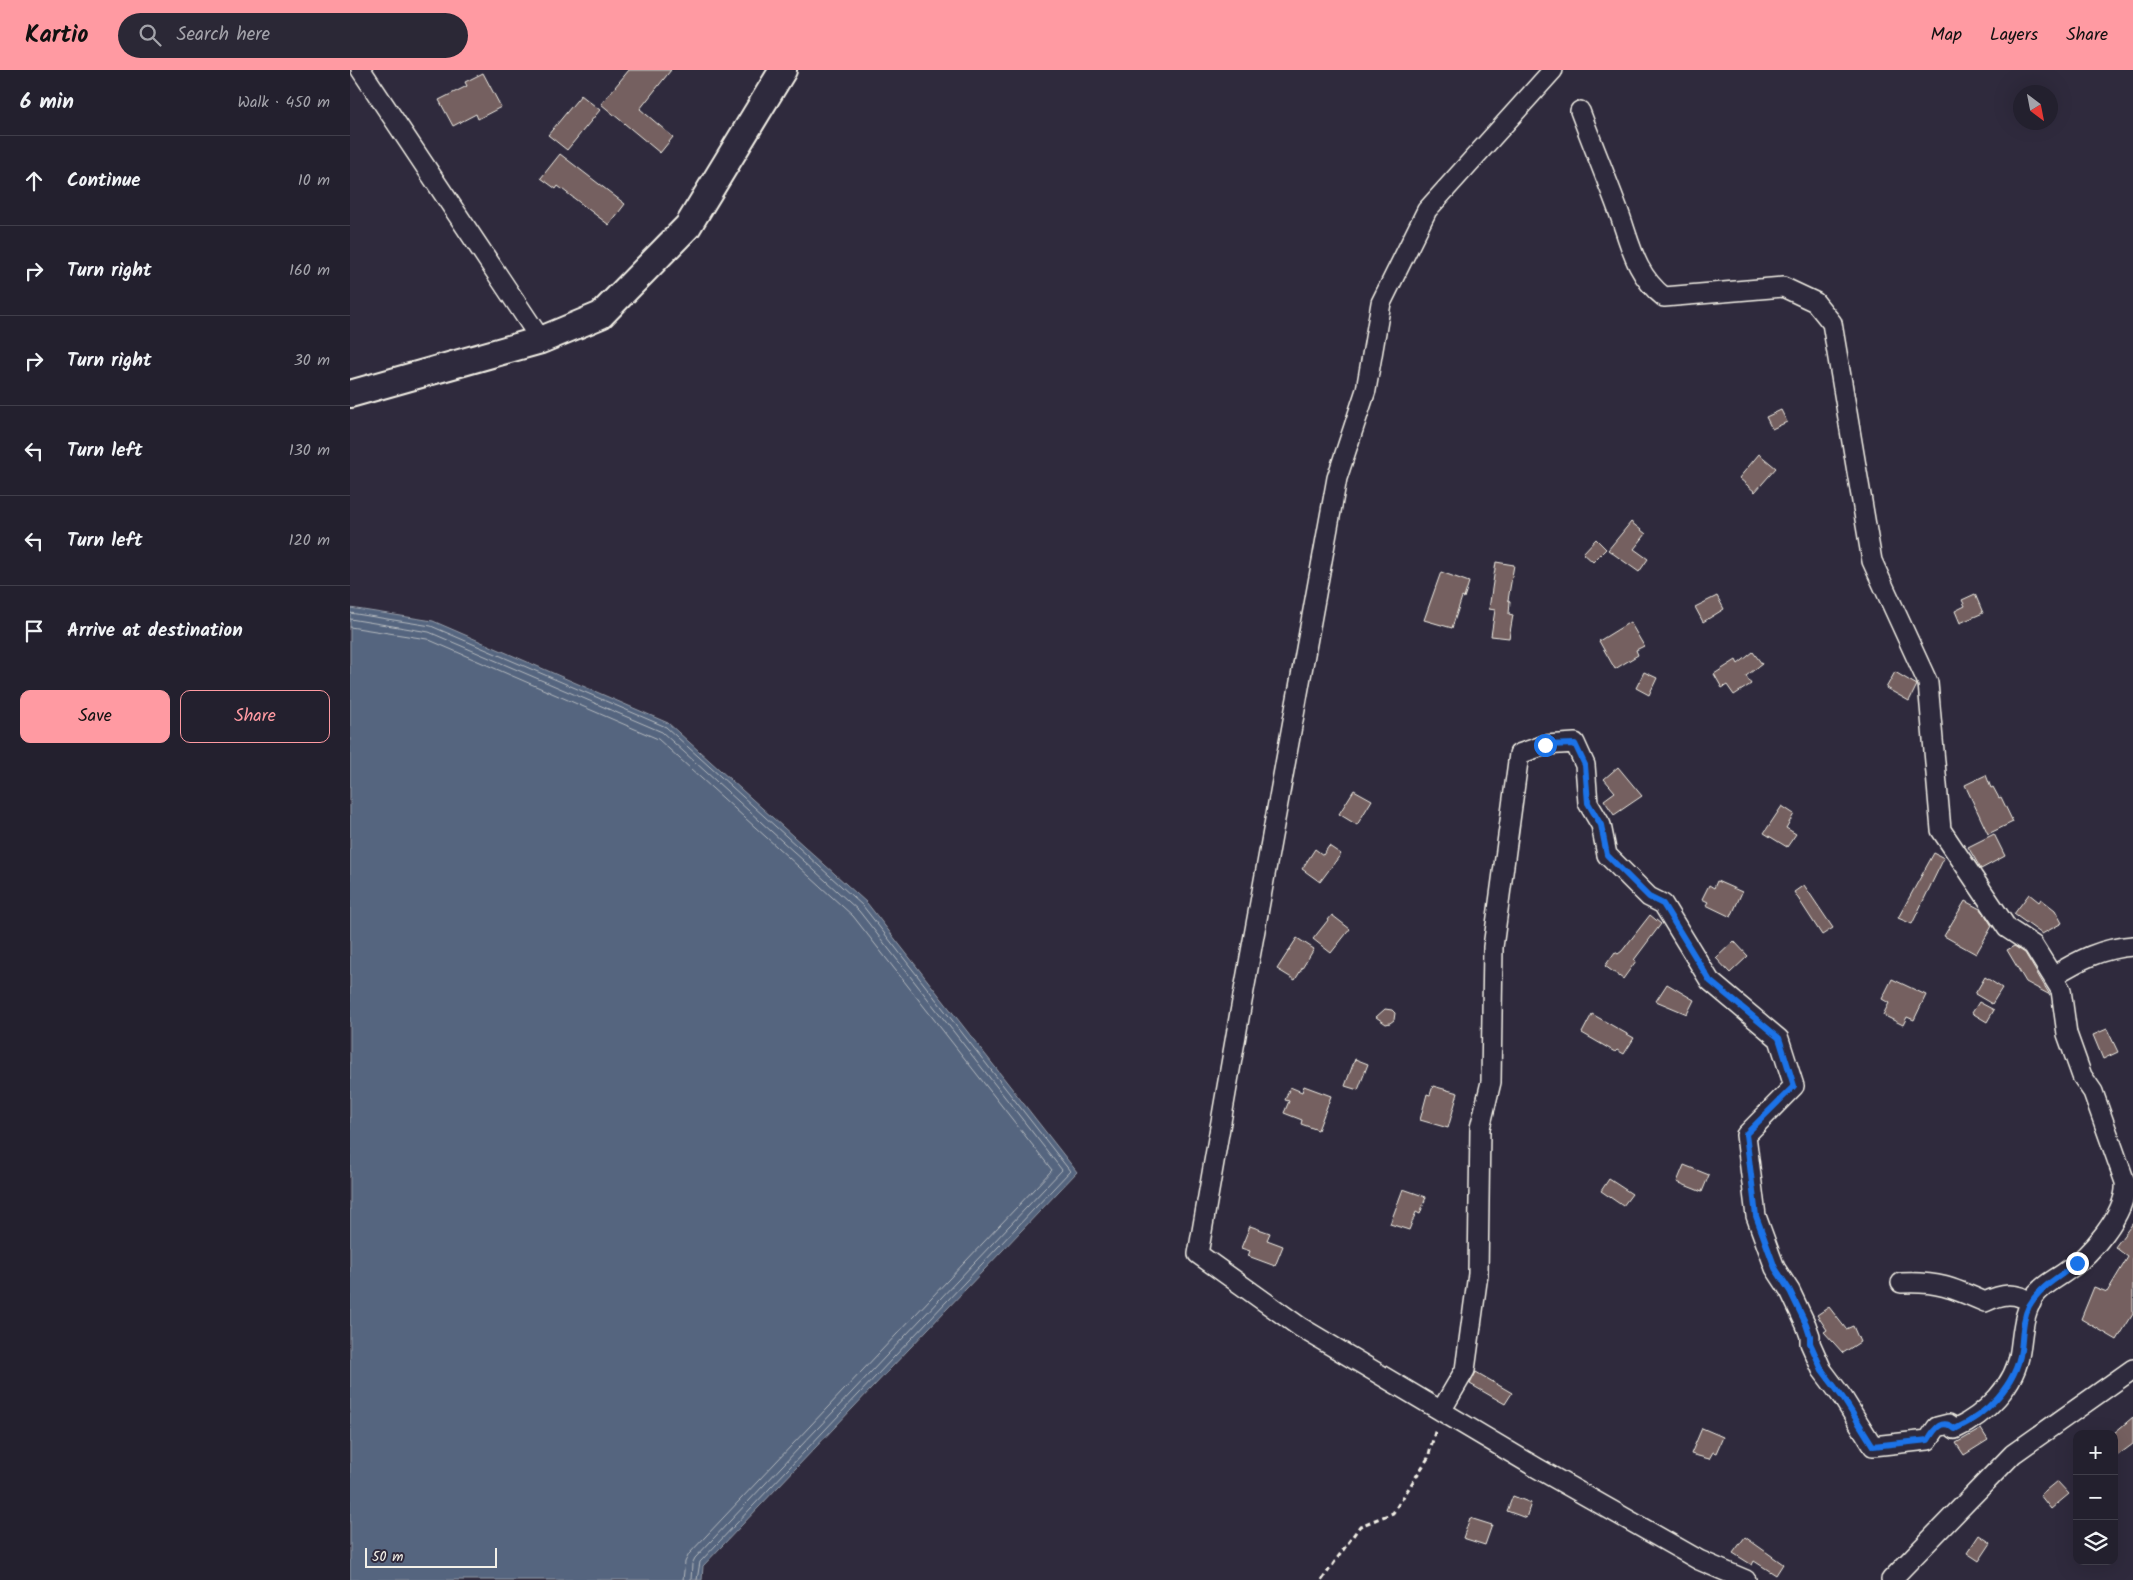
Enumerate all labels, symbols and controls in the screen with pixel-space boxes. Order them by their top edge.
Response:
search box [118,13,468,58]
text: Kartio [25,16,88,55]
text: Search here [176,20,270,50]
icon: search [136,21,164,49]
text: Map [1931,21,1962,50]
text: Layers [1990,21,2038,50]
text: Share [2066,21,2108,50]
north arrow [2013,85,2058,130]
text: 6 min [20,86,74,119]
text: Walk · 450 m [237,90,330,115]
text: Continue [67,166,140,196]
icon: ahead [20,167,48,195]
text: 10 m [298,168,330,193]
text: Turn right [67,256,152,286]
icon: right [20,257,48,285]
text: 160 m [289,258,330,283]
text: Turn right [67,346,152,376]
icon: right [20,347,48,375]
text: 30 m [294,348,330,373]
text: Turn left [67,436,142,466]
icon: left [20,437,48,465]
text: 130 m [289,438,330,463]
text: Turn left [67,526,142,556]
icon: left [20,527,48,555]
text: 120 m [289,528,330,553]
text: Arrive at destination [67,616,243,646]
icon: arrive [20,617,48,645]
button: Save [20,690,170,743]
button: Share [180,690,330,743]
route start [1534,734,1557,757]
route end [2066,1252,2089,1275]
map controls [2073,1430,2118,1565]
button: + [2073,1430,2118,1475]
button: − [2073,1475,2118,1520]
button: layers [2073,1520,2118,1565]
scale bar [365,1545,498,1568]
text: 50 m [372,1546,403,1568]

